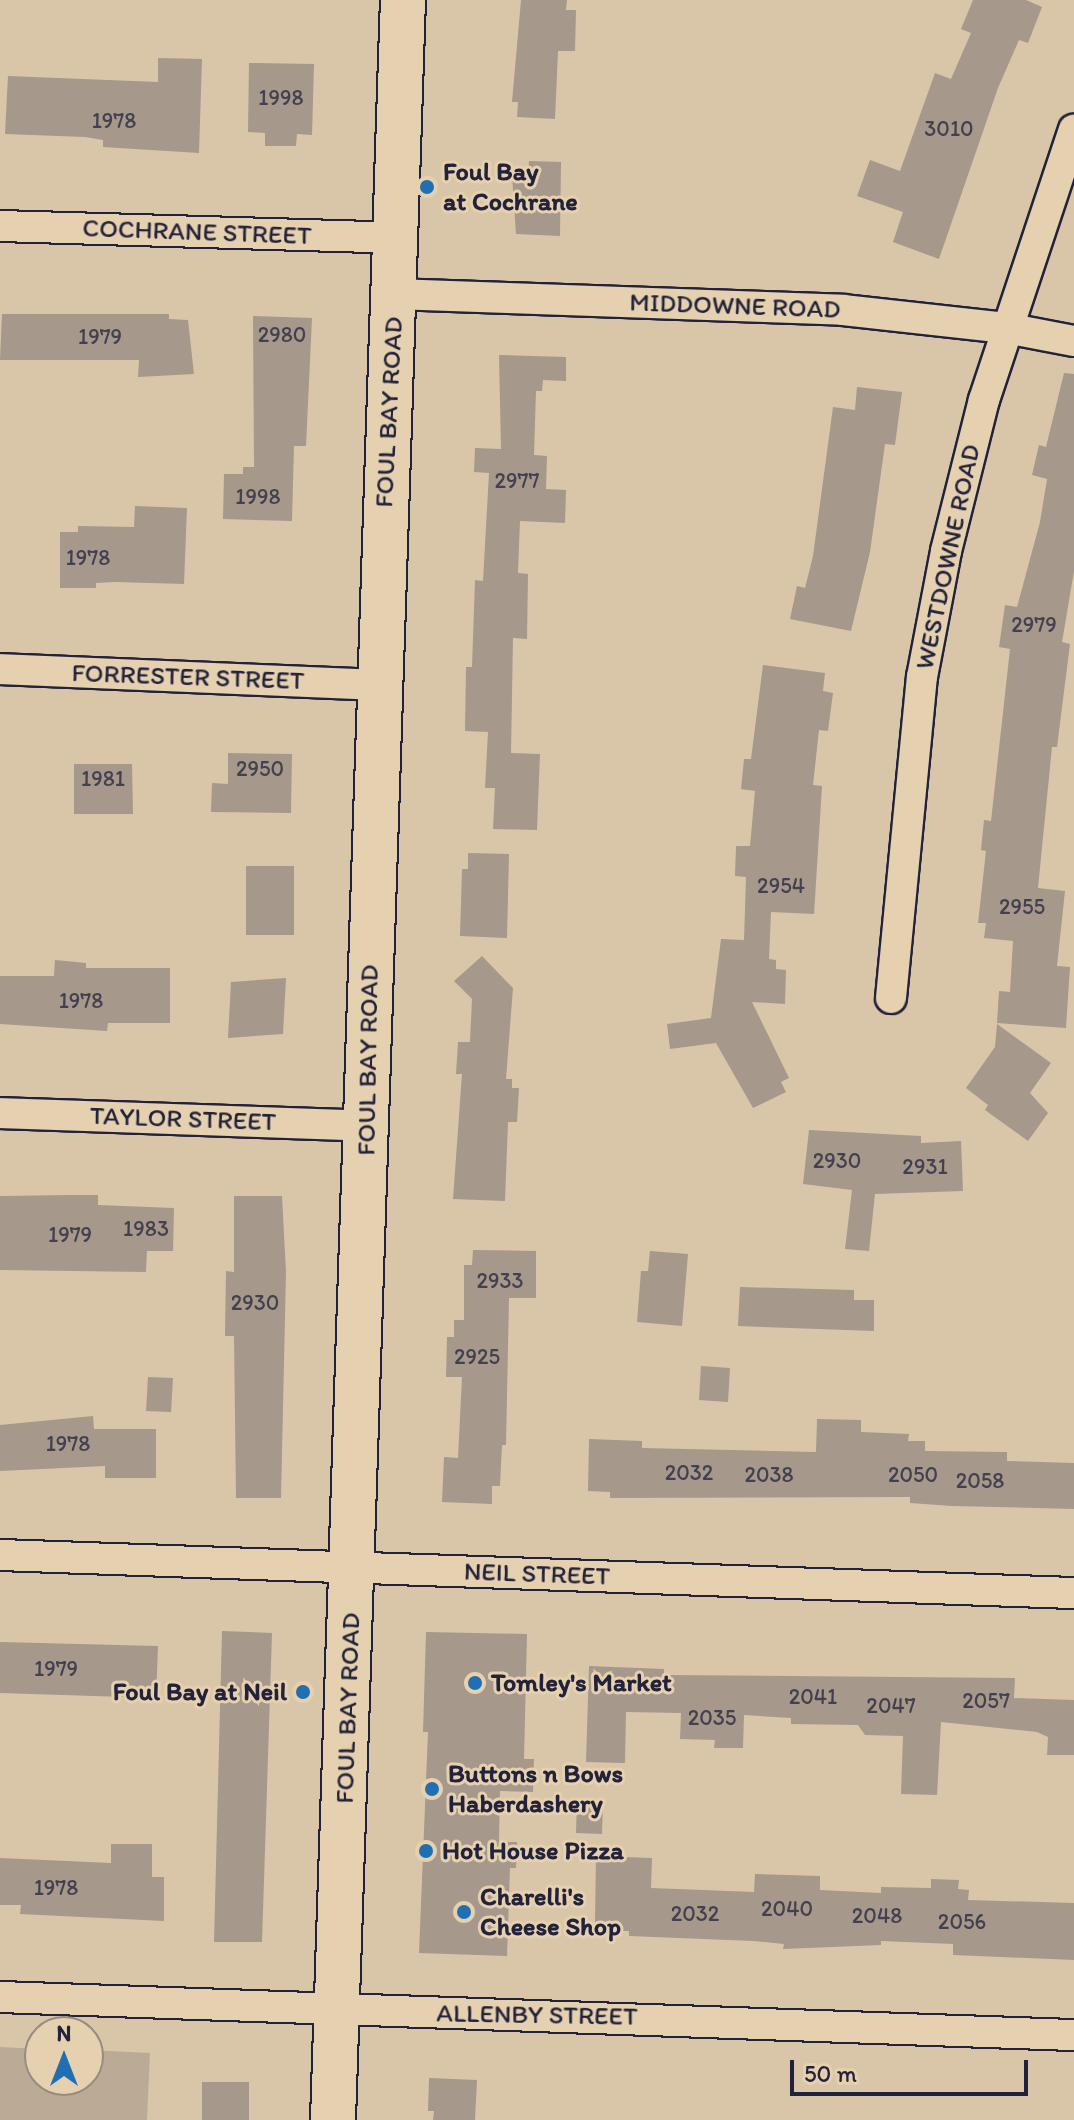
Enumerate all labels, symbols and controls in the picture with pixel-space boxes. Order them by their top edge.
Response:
house number: 1998 [258,85,304,111]
house number: 1978 [92,108,136,134]
house number: 3010 [924,116,974,142]
place label: Foul Bay at Cochrane [443,156,578,218]
marker: Foul Bay at Cochrane [418,178,436,196]
street label: COCHRANE STREET [82,212,312,252]
street label: MIDDOWNE ROAD [629,287,841,325]
street label: FOUL BAY ROAD [368,316,410,508]
house number: 2980 [258,322,306,348]
house number: 1979 [78,324,122,350]
street label: WESTDOWNE ROAD [909,442,987,672]
house number: 2977 [495,468,539,494]
house number: 1998 [235,484,281,510]
house number: 1978 [66,545,110,571]
house number: 2979 [1011,612,1057,638]
street label: FORRESTER STREET [71,657,305,697]
house number: 2950 [236,756,284,782]
house number: 1981 [81,766,125,792]
house number: 2954 [757,873,805,899]
house number: 2955 [999,894,1045,920]
street label: FOUL BAY ROAD [351,965,385,1155]
house number: 1978 [59,988,103,1014]
street label: TAYLOR STREET [89,1100,277,1138]
house number: 2930 [813,1148,861,1174]
house number: 2931 [902,1154,948,1180]
house number: 1983 [123,1216,169,1242]
house number: 1979 [48,1222,92,1248]
house number: 2933 [476,1268,524,1294]
house number: 2930 [231,1290,279,1316]
house number: 2925 [454,1344,500,1370]
house number: 1978 [46,1431,90,1457]
house number: 2032 [665,1460,713,1486]
house number: 2038 [744,1462,794,1488]
house number: 2050 [888,1462,938,1488]
house number: 2058 [956,1468,1004,1494]
street label: NEIL STREET [463,1556,611,1592]
street label: FOUL BAY ROAD [329,1613,367,1803]
house number: 1979 [34,1656,78,1682]
place label: Tomley's Market [491,1667,672,1699]
marker: Tomley's Market [466,1674,484,1692]
place label: Foul Bay at Neil [113,1676,287,1708]
marker: Foul Bay at Neil [294,1683,312,1701]
house number: 2041 [789,1684,837,1710]
house number: 2057 [962,1688,1010,1714]
house number: 2047 [866,1693,916,1719]
house number: 2035 [688,1705,736,1731]
place label: Buttons n Bows Haberdashery [448,1758,623,1820]
marker: Buttons n Bows Haberdashery [423,1780,441,1798]
place label: Hot House Pizza [442,1835,622,1867]
marker: Hot House Pizza [417,1842,435,1860]
house number: 1978 [34,1875,78,1901]
place label: Charelli's Cheese Shop [480,1881,620,1942]
house number: 2040 [761,1896,813,1922]
house number: 2032 [671,1901,719,1927]
marker: Charelli's Cheese Shop [455,1903,473,1921]
house number: 2048 [852,1903,902,1929]
house number: 2056 [938,1909,986,1935]
street label: ALLENBY STREET [436,1998,638,2032]
north arrow [24,2016,104,2096]
text: N [57,2020,71,2047]
scale bar [794,2044,1032,2094]
text: 50 m [804,2059,857,2088]

